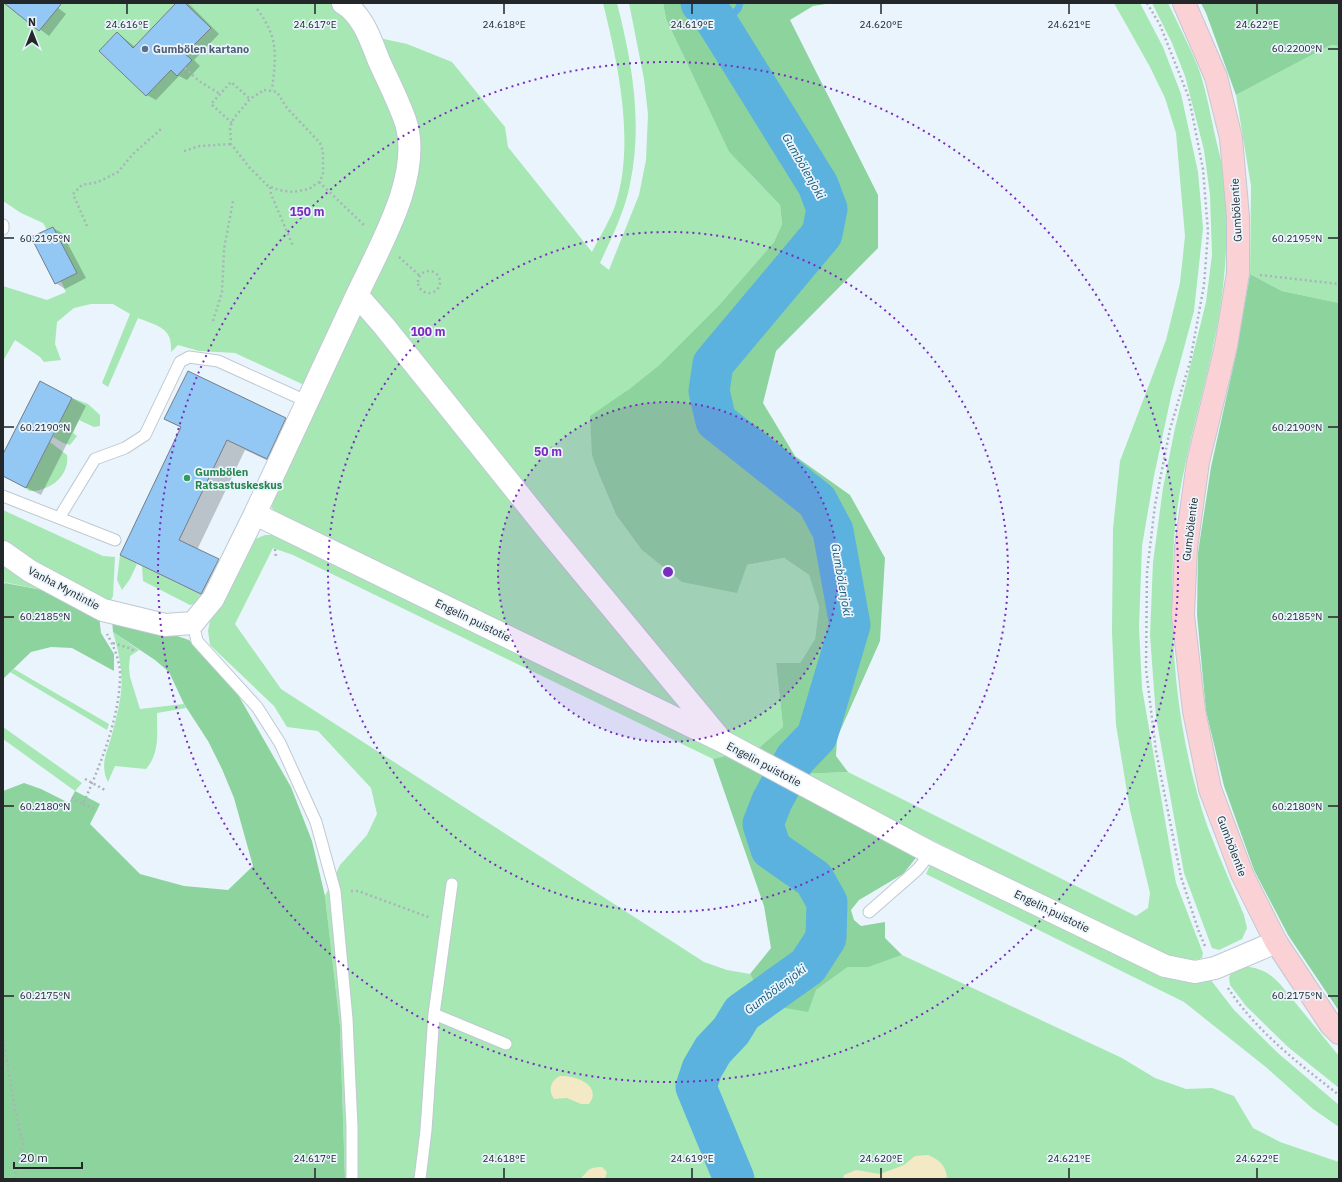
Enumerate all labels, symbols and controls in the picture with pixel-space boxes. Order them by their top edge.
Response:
north arrow [12,12,52,52]
text: N [28,15,36,29]
text: 24.616°E [105,18,149,31]
text: 24.617°E [293,18,337,31]
text: 24.618°E [482,18,526,31]
text: 24.619°E [670,18,714,31]
text: 24.620°E [859,18,903,31]
text: 24.621°E [1047,18,1091,31]
text: 24.622°E [1235,18,1279,31]
place label: Gumbölen kartano [153,42,249,56]
text: 60.2200°N [1272,42,1322,55]
marker: Gumbölen kartano [140,44,150,54]
water label: Gumbölenjoki [779,130,829,202]
street label: Gumbölentie [1227,178,1245,242]
text: 150 m [289,204,325,219]
text: 60.2195°N [20,232,70,245]
text: 60.2195°N [1272,232,1322,245]
text: 100 m [410,324,446,339]
text: 60.2190°N [20,421,70,434]
text: 60.2190°N [1272,421,1322,434]
text: 50 m [534,444,562,459]
place label: Gumbölen Ratsastuskeskus [195,465,283,492]
marker: Gumbölen Ratsastuskeskus [182,473,192,483]
street label: Gumbölentie [1179,496,1201,562]
water label: Gumbölenjoki [828,543,856,618]
street label: Vanha Myntintie [26,563,102,613]
centre of rings [661,565,675,579]
street label: Engelin puistotie [433,596,513,644]
text: 60.2185°N [20,610,70,623]
text: 60.2185°N [1272,610,1322,623]
street label: Engelin puistotie [724,738,804,790]
text: 60.2180°N [20,800,70,813]
text: 60.2180°N [1272,800,1322,813]
street label: Gumbölentie [1214,814,1250,878]
street label: Engelin puistotie [1012,887,1092,935]
water label: Gumbölenjoki [741,960,809,1017]
text: 60.2175°N [20,989,70,1002]
text: 60.2175°N [1272,989,1322,1002]
scale bar [14,1144,82,1170]
text: 20 m [20,1150,48,1165]
text: 24.617°E [293,1152,337,1165]
text: 24.618°E [482,1152,526,1165]
text: 24.619°E [670,1152,714,1165]
text: 24.620°E [859,1152,903,1165]
text: 24.621°E [1047,1152,1091,1165]
text: 24.622°E [1235,1152,1279,1165]

